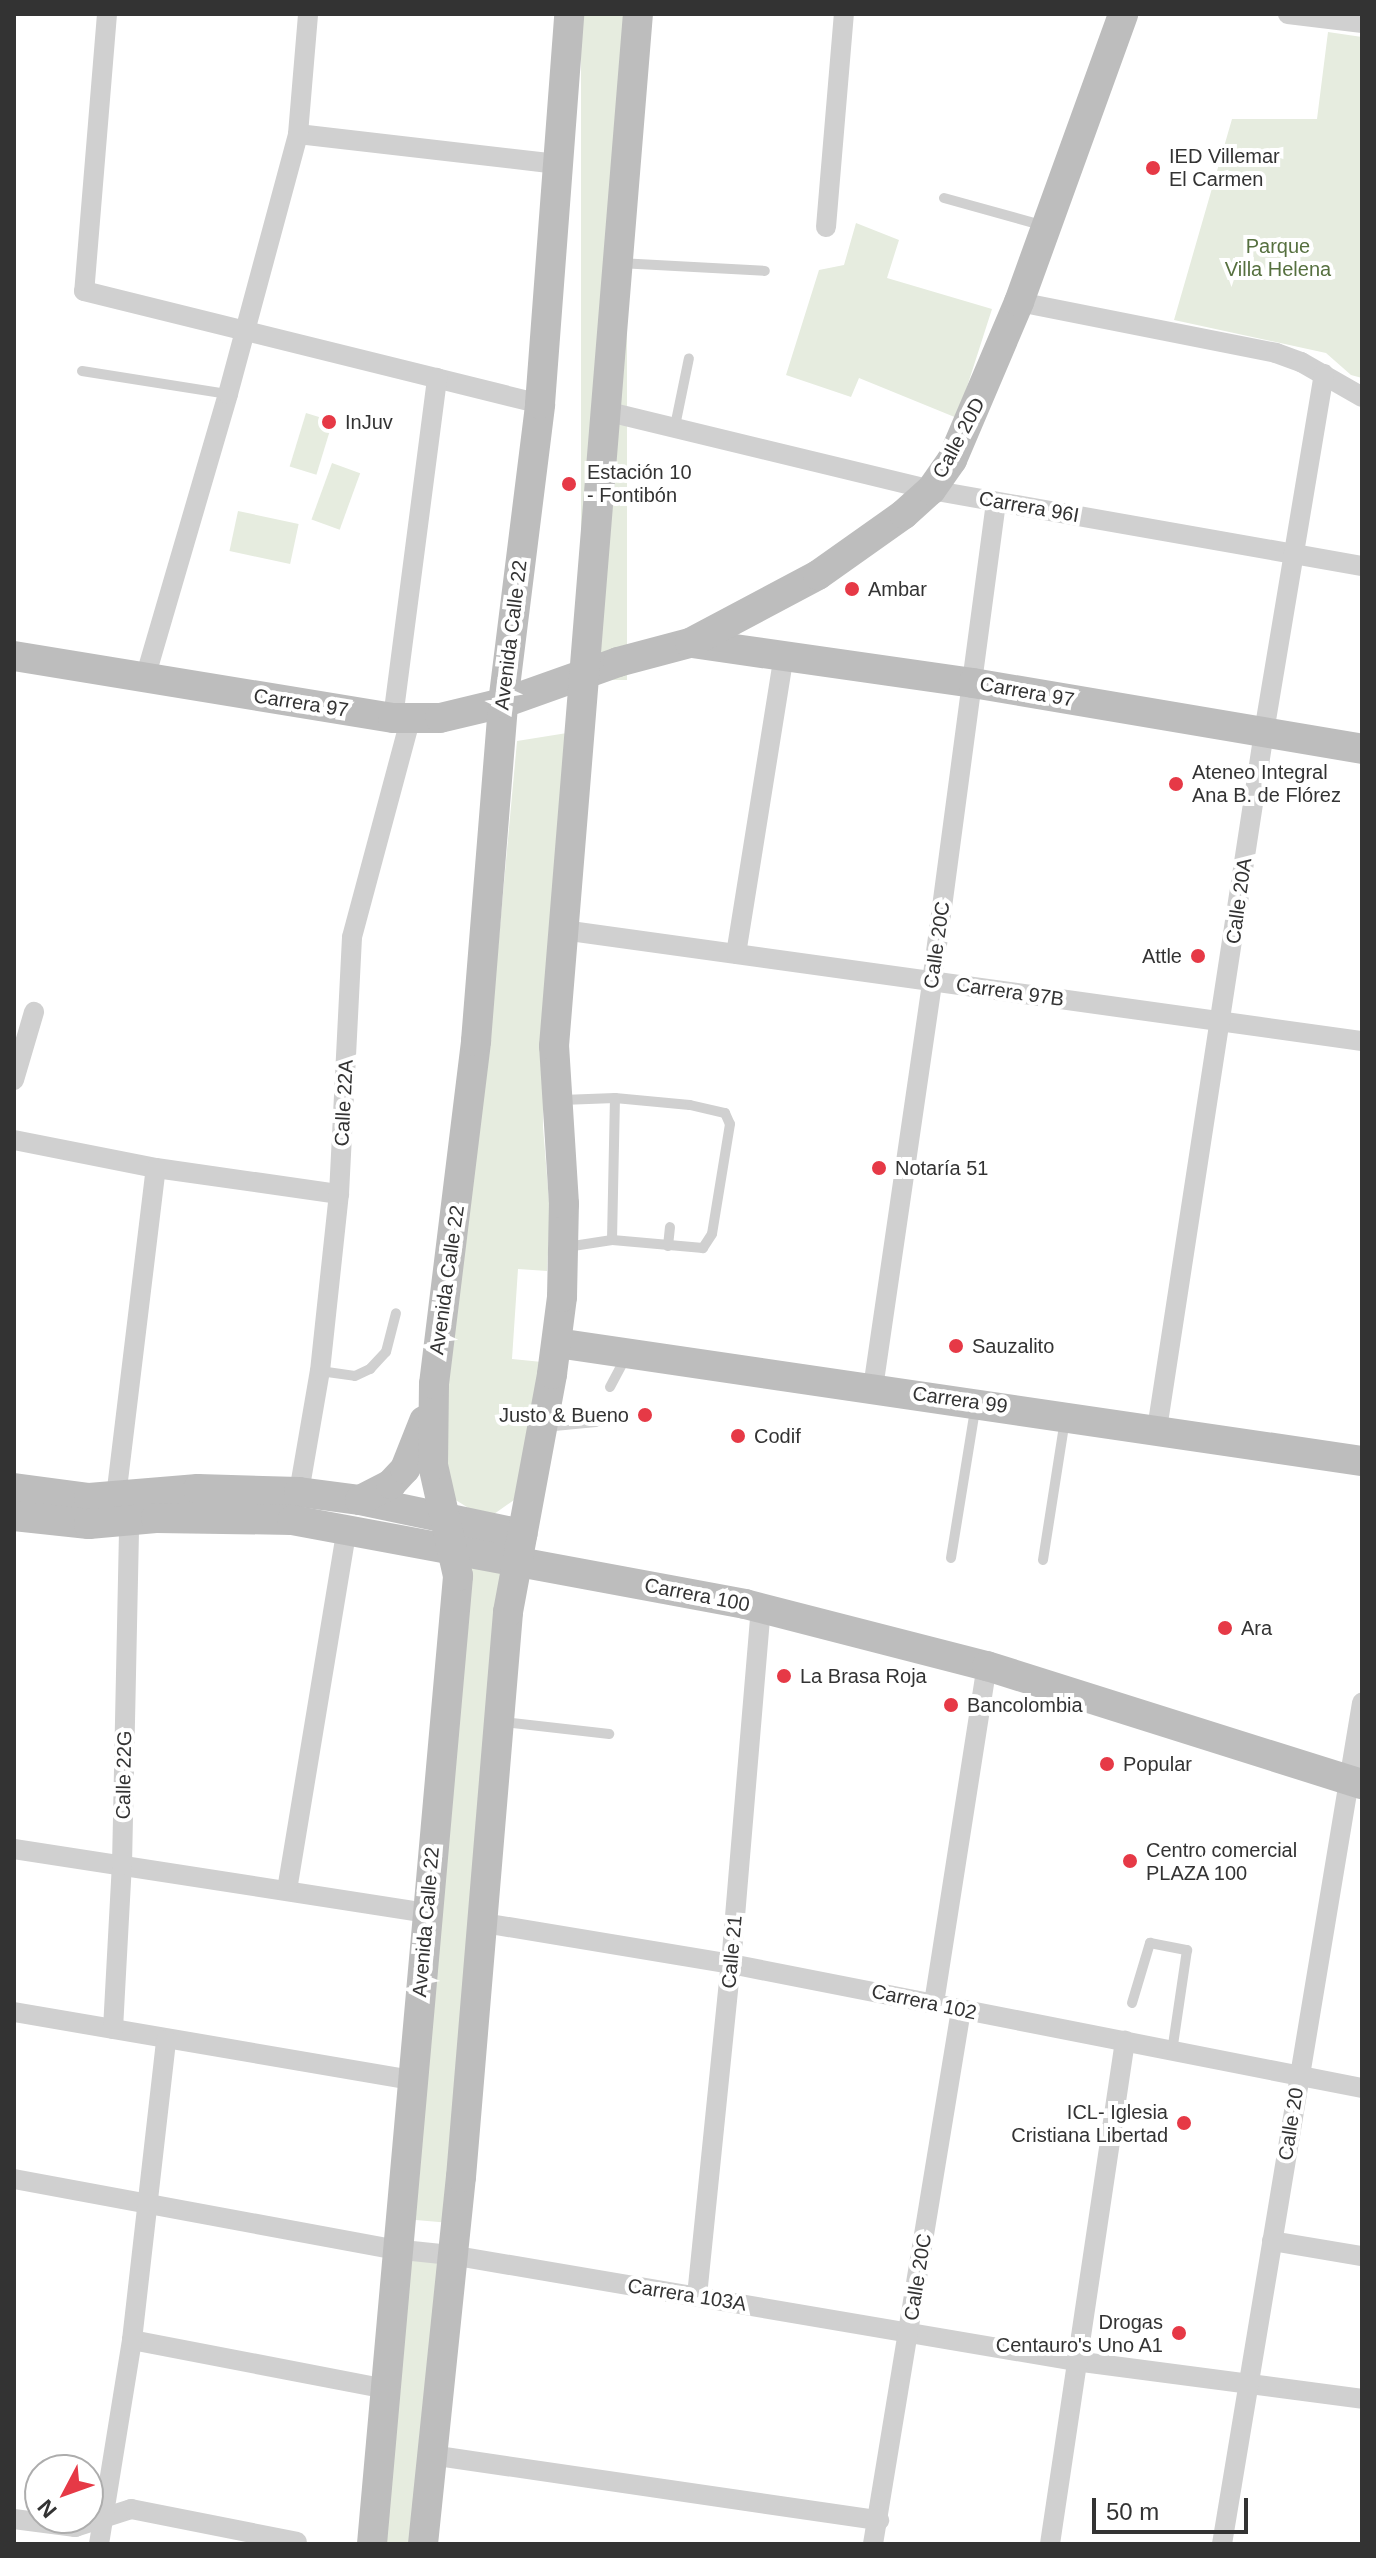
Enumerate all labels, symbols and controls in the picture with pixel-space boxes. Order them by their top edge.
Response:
place label: IED Villemar El Carmen [1169,144,1280,191]
marker: IED Villemar El Carmen [1144,159,1162,177]
park label: Parque Villa Helena [1225,234,1331,281]
street label: Calle 20D [928,394,990,482]
place label: InJuv [345,410,393,434]
marker: InJuv [320,413,338,431]
place label: Estación 10 - Fontibón [587,460,692,507]
marker: Estación 10 - Fontibón [558,473,580,495]
street label: Carrera 96I [977,486,1081,528]
street label: Avenida Calle 22 [490,559,532,711]
place label: Ambar [868,577,927,601]
marker: Ambar [843,580,861,598]
street label: Carrera 97 [978,672,1076,712]
street label: Carrera 97 [252,684,350,722]
place label: Ateneo Integral Ana B. de Flórez [1192,760,1341,807]
marker: Ateneo Integral Ana B. de Flórez [1167,775,1185,793]
street label: Calle 20A [1221,856,1257,946]
street label: Calle 20C [919,900,955,990]
place label: Attle [1142,944,1182,968]
marker: Attle [1189,947,1207,965]
street label: Carrera 97B [954,973,1066,1011]
street label: Calle 22A [330,1059,358,1147]
place label: Notaría 51 [895,1156,988,1180]
marker: Notaría 51 [870,1159,888,1177]
street label: Avenida Calle 22 [425,1204,469,1356]
place label: Sauzalito [972,1334,1054,1358]
marker: Sauzalito [947,1337,965,1355]
street label: Carrera 99 [911,1381,1009,1419]
place label: Justo & Bueno [499,1403,629,1427]
marker: Justo & Bueno [636,1406,654,1424]
place label: Codif [754,1424,801,1448]
marker: Codif [729,1427,747,1445]
street label: Carrera 100 [642,1573,752,1617]
place label: Ara [1241,1616,1272,1640]
marker: Ara [1216,1619,1234,1637]
place label: La Brasa Roja [800,1664,927,1688]
marker: La Brasa Roja [775,1667,793,1685]
place label: Bancolombia [967,1693,1083,1717]
marker: Bancolombia [942,1696,960,1714]
street label: Calle 22G [111,1730,137,1820]
place label: Popular [1123,1752,1192,1776]
marker: Popular [1098,1755,1116,1773]
place label: Centro comercial PLAZA 100 [1146,1838,1297,1885]
street label: Avenida Calle 22 [407,1846,445,1998]
marker: Centro comercial PLAZA 100 [1121,1852,1139,1870]
street label: Calle 21 [717,1914,747,1990]
street label: Carrera 102 [869,1979,979,2025]
street label: Calle 20 [1273,2086,1309,2162]
place label: ICL- Iglesia Cristiana Libertad [1011,2100,1168,2147]
marker: ICL- Iglesia Cristiana Libertad [1175,2114,1193,2132]
street label: Calle 20C [899,2232,937,2322]
street label: Carrera 103A [626,2274,748,2316]
place label: Drogas Centauro's Uno A1 [995,2310,1163,2357]
marker: Drogas Centauro's Uno A1 [1170,2324,1188,2342]
north arrow [24,2454,104,2534]
scale bar [1096,2482,1252,2532]
text: N [32,2495,62,2523]
text: 50 m [1106,2498,1159,2525]

